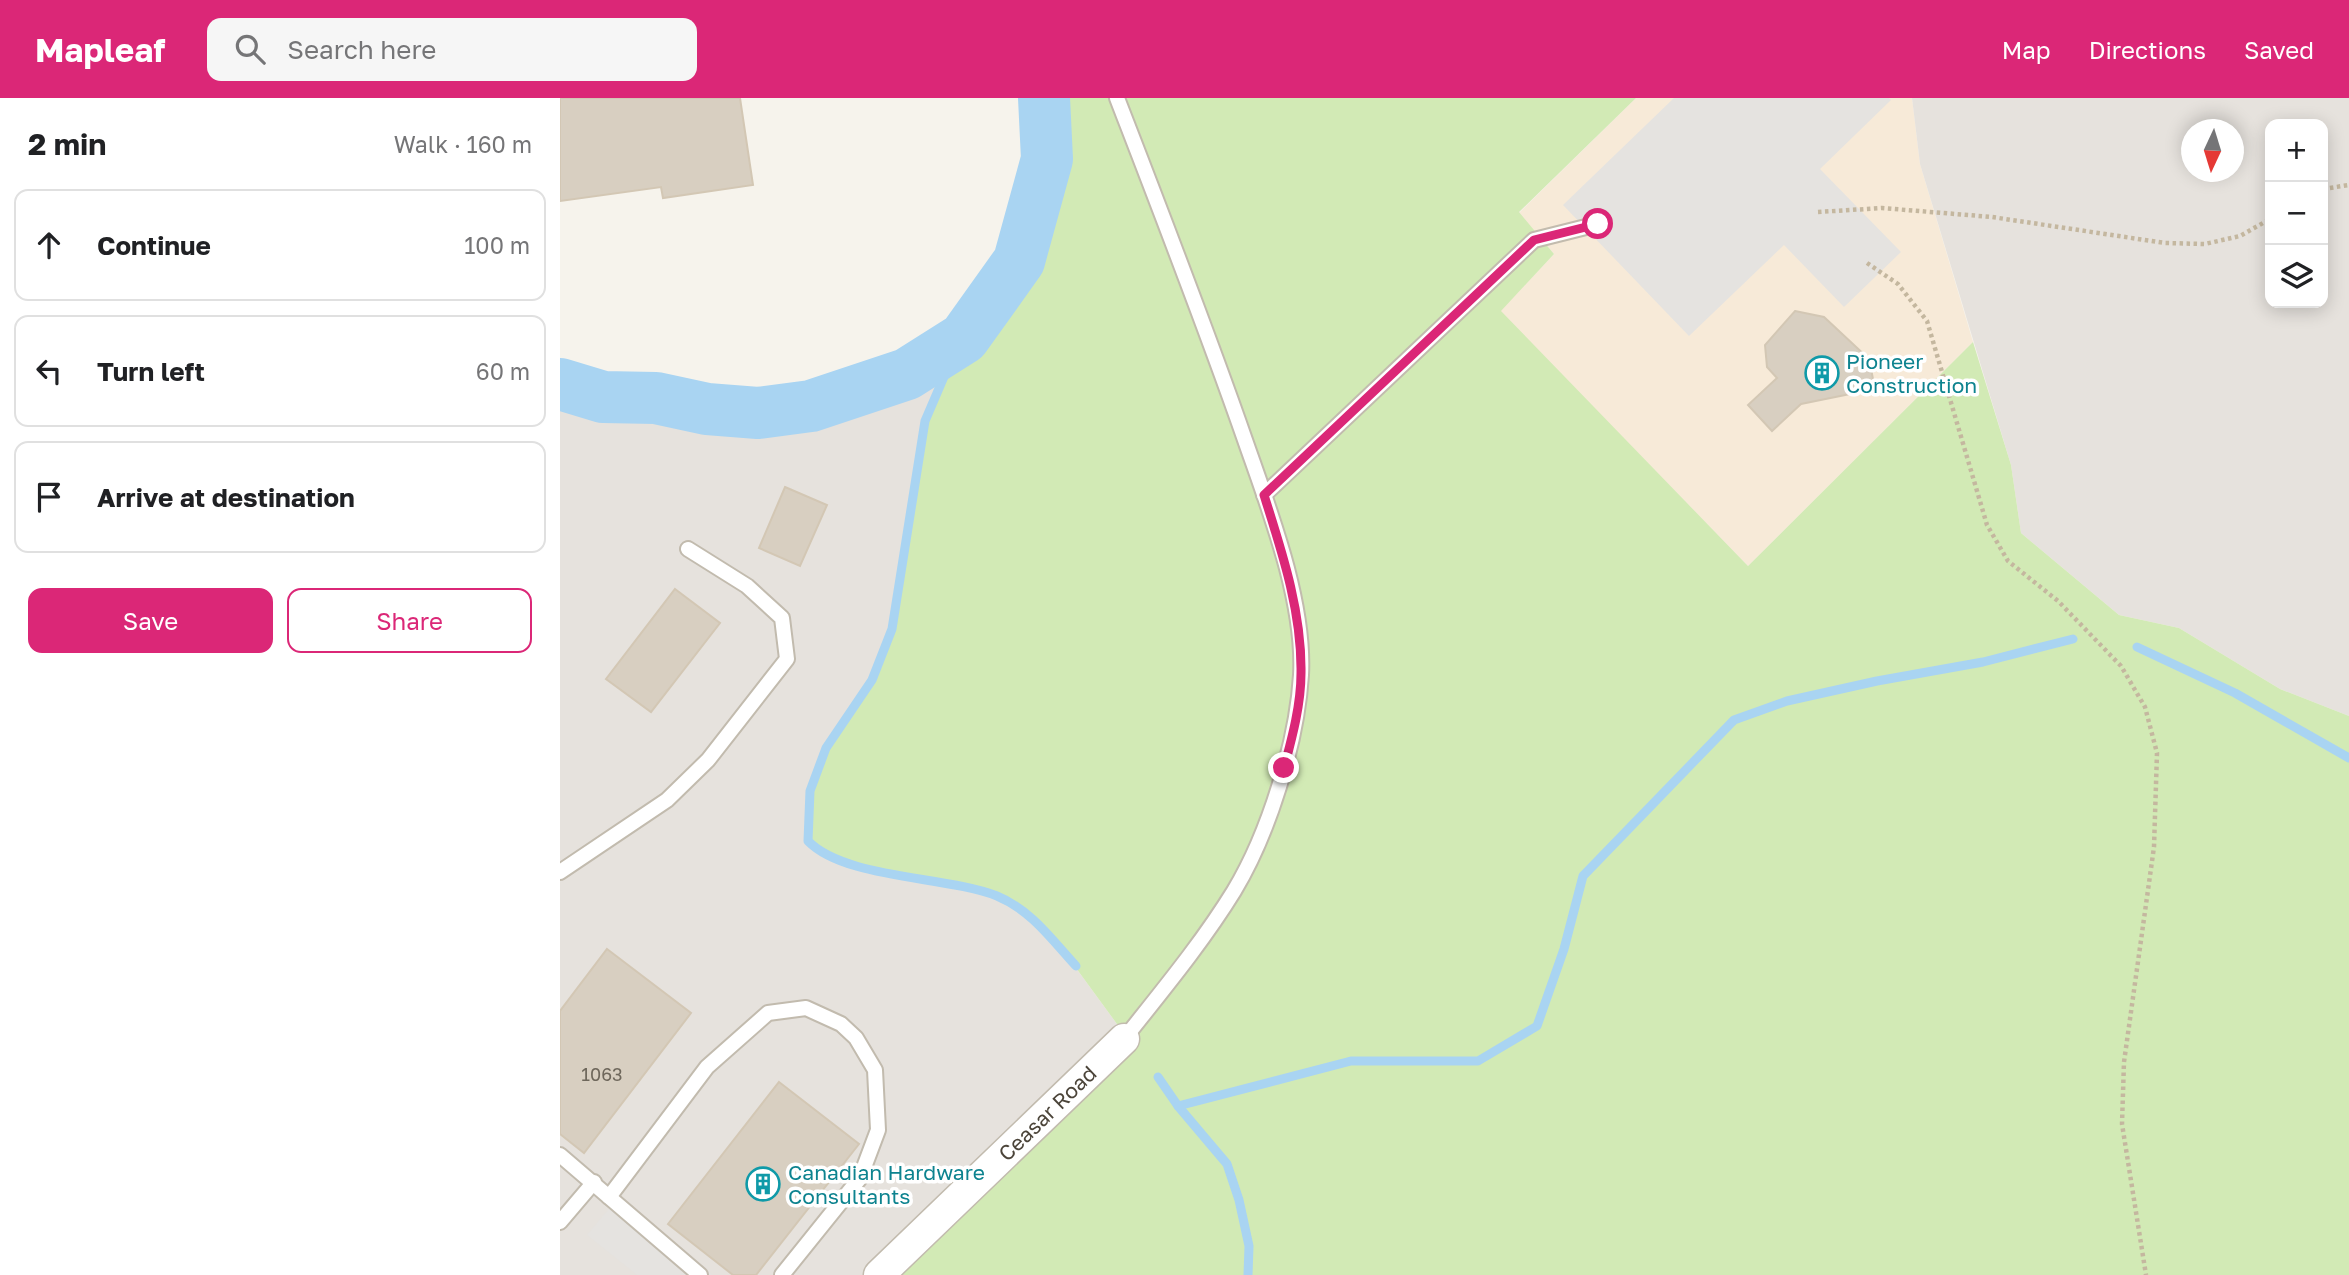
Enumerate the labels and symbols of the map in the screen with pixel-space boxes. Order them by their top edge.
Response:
north arrow [2181,119,2244,182]
route start [1582,208,1613,239]
place label: Pioneer Construction [1846,348,1977,398]
building icon: Pioneer Construction [1803,354,1841,392]
route end [1268,752,1299,783]
street label: Ceasar Road [993,1060,1101,1166]
house number: 1063 [581,1063,623,1085]
place label: Canadian Hardware Consultants [788,1159,985,1209]
building icon: Canadian Hardware Consultants [744,1165,782,1203]

